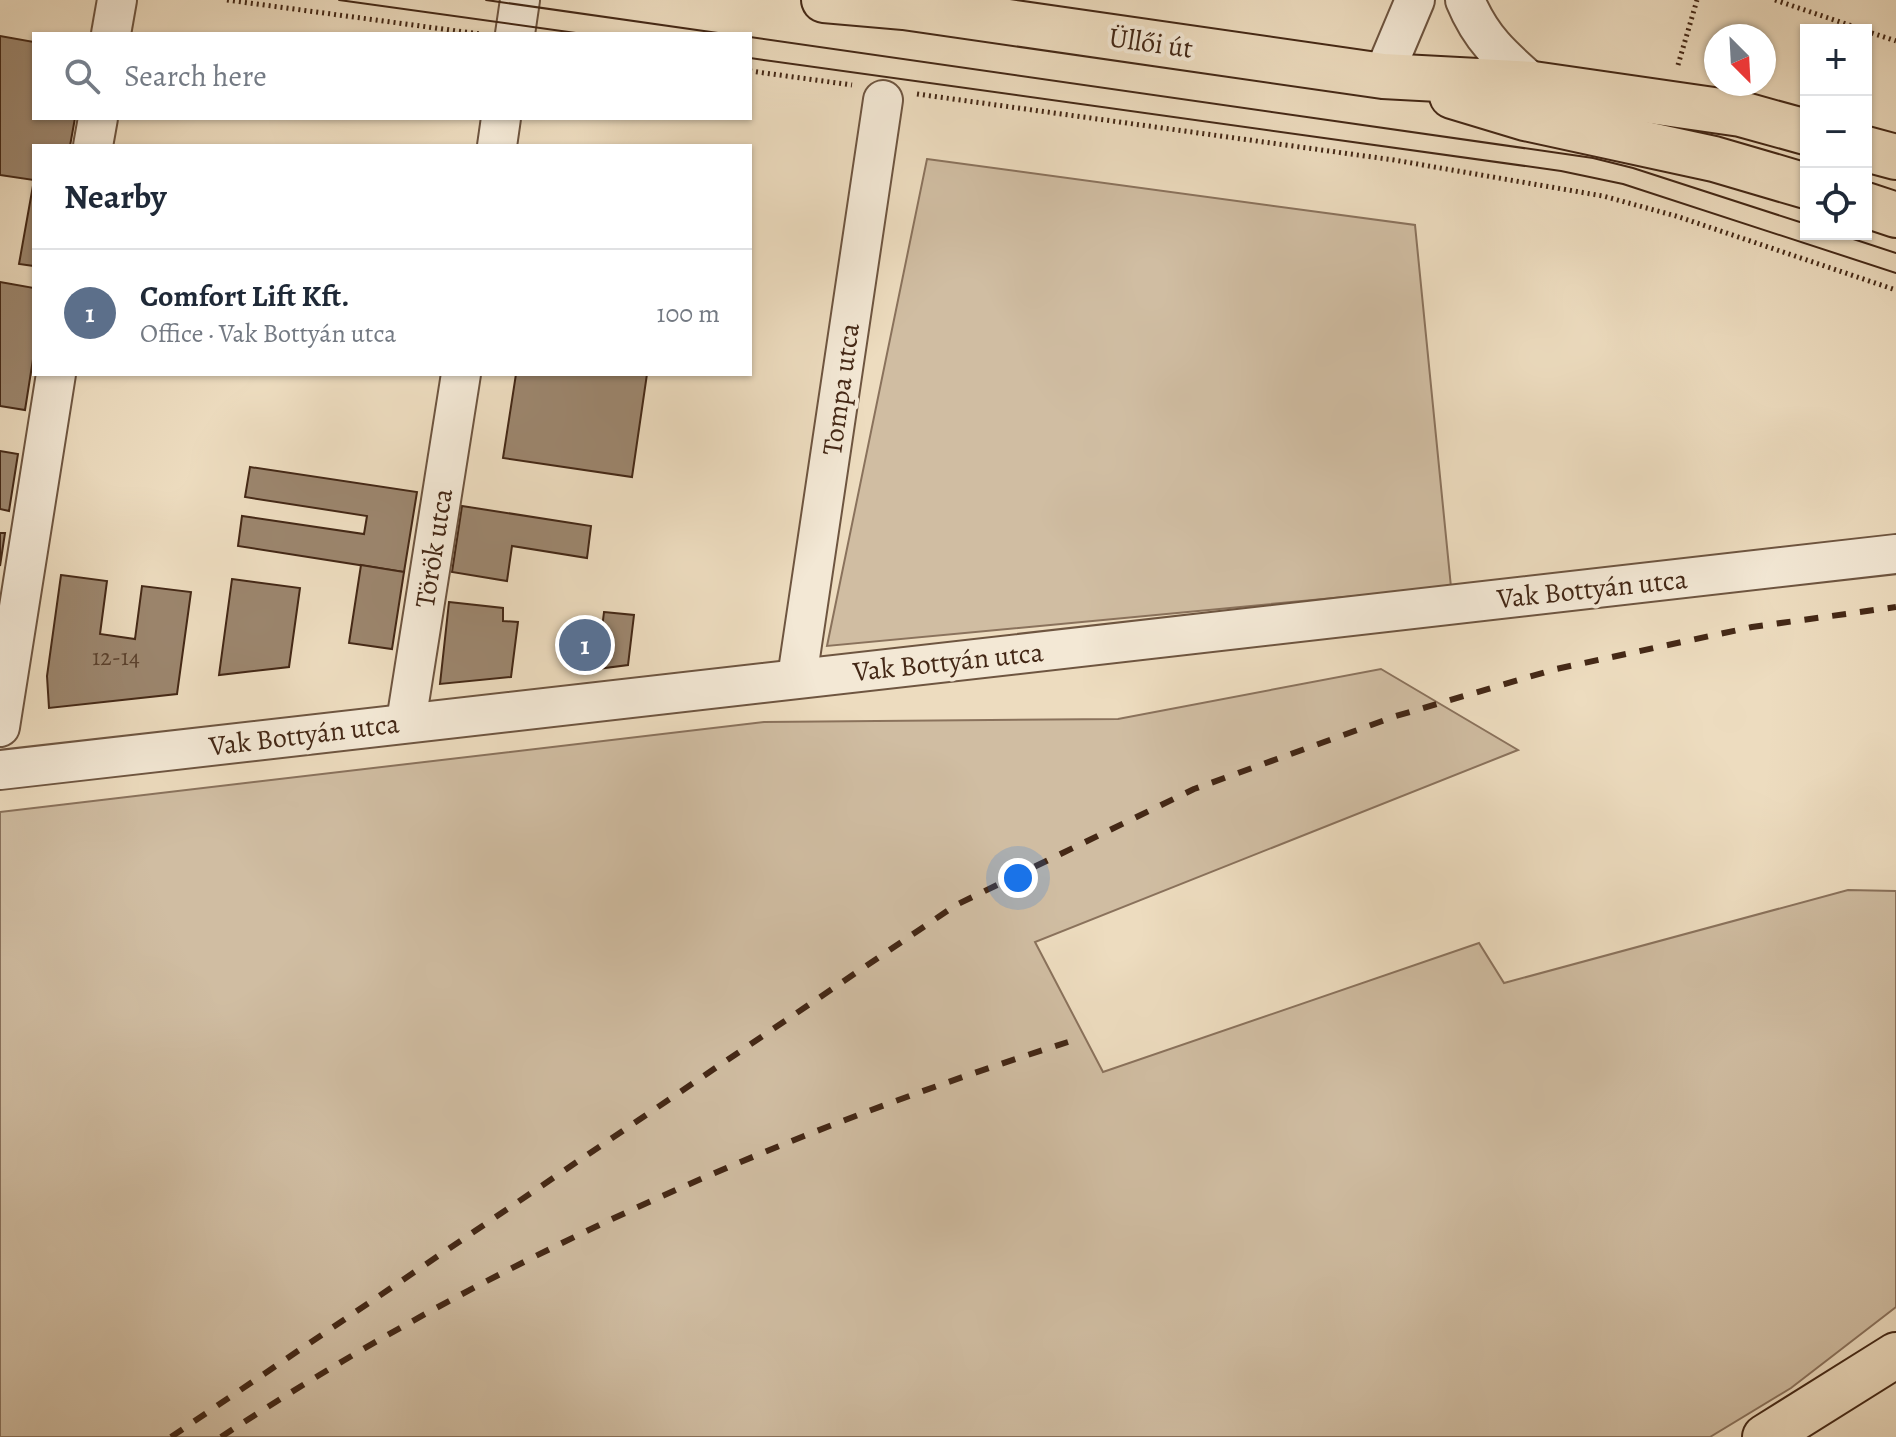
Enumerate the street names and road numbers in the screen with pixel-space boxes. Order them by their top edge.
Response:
street label: Üllői út [1106,18,1195,68]
street label: Tompa utca [813,321,869,458]
street label: Török utca [406,486,462,611]
street label: Vak Bottyán utca [1494,560,1689,618]
street label: Vak Bottyán utca [850,633,1045,691]
street label: Vak Bottyán utca [206,704,401,766]

